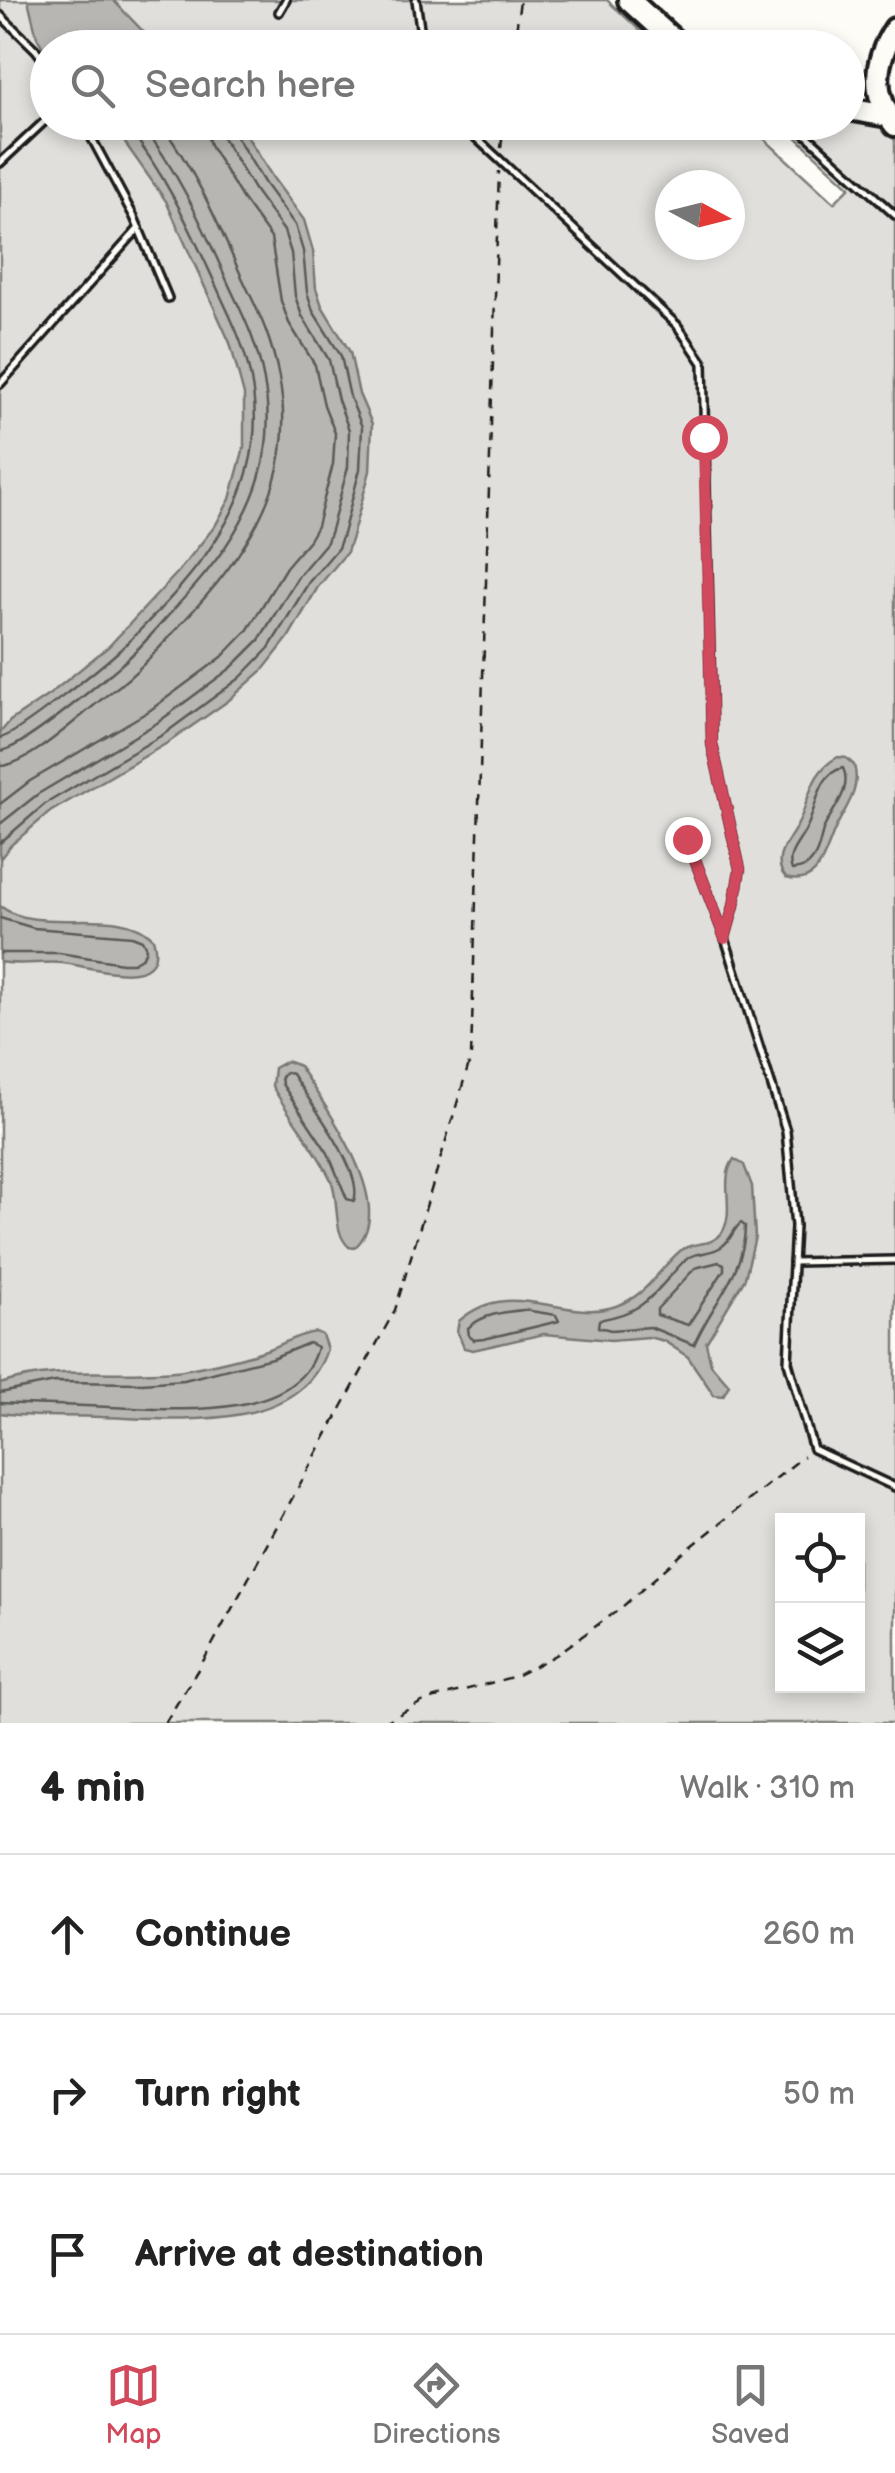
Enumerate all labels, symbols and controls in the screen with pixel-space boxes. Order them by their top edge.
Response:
search box [30,30,865,140]
icon: search [65,58,120,113]
text: Search here [145,63,356,108]
north arrow [655,170,745,260]
route start [682,415,728,461]
route end [665,817,711,863]
map controls [775,1513,865,1693]
button: locate [775,1513,865,1603]
button: layers [775,1603,865,1693]
text: 4 min [40,1763,146,1814]
text: Walk · 310 m [680,1769,855,1808]
icon: ahead [40,1907,95,1962]
text: Continue [135,1912,291,1957]
text: 260 m [763,1915,855,1954]
icon: right [40,2067,95,2122]
text: Turn right [135,2072,300,2117]
text: 50 m [783,2075,855,2114]
icon: arrive [40,2227,95,2282]
text: Arrive at destination [135,2232,484,2277]
tab: Map [105,2358,162,2451]
tab: Directions [372,2358,501,2451]
tab: Saved [711,2358,790,2451]

